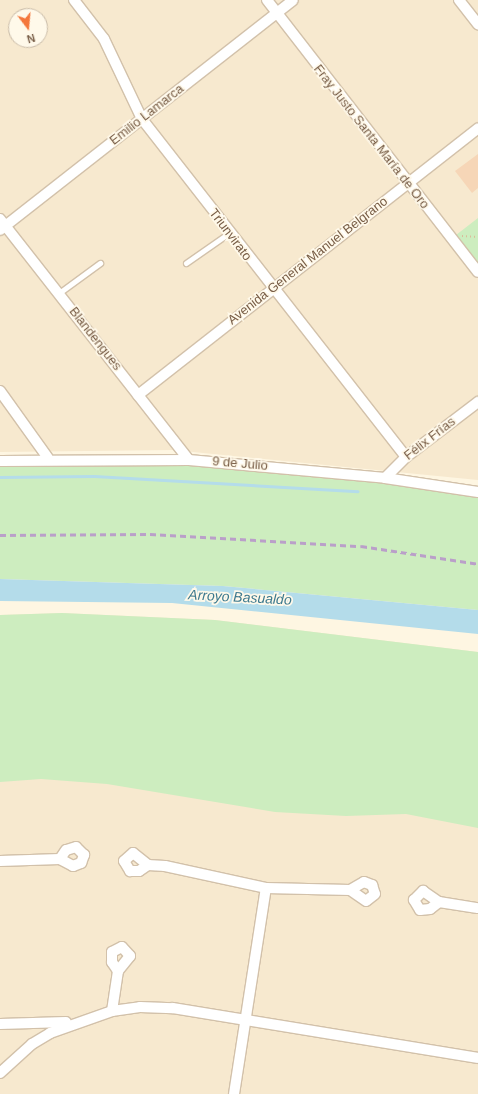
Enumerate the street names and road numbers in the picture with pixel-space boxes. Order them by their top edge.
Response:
street label: Fray Justo Santa María de Oro [310,62,432,212]
street label: Emilio Lamarca [107,81,187,149]
street label: Avenida General Manuel Belgrano [225,194,391,328]
street label: Triunvirato [205,206,255,264]
street label: Blandengues [65,304,125,374]
street label: Félix Frías [401,414,459,464]
street label: 9 de Julio [212,454,268,474]

